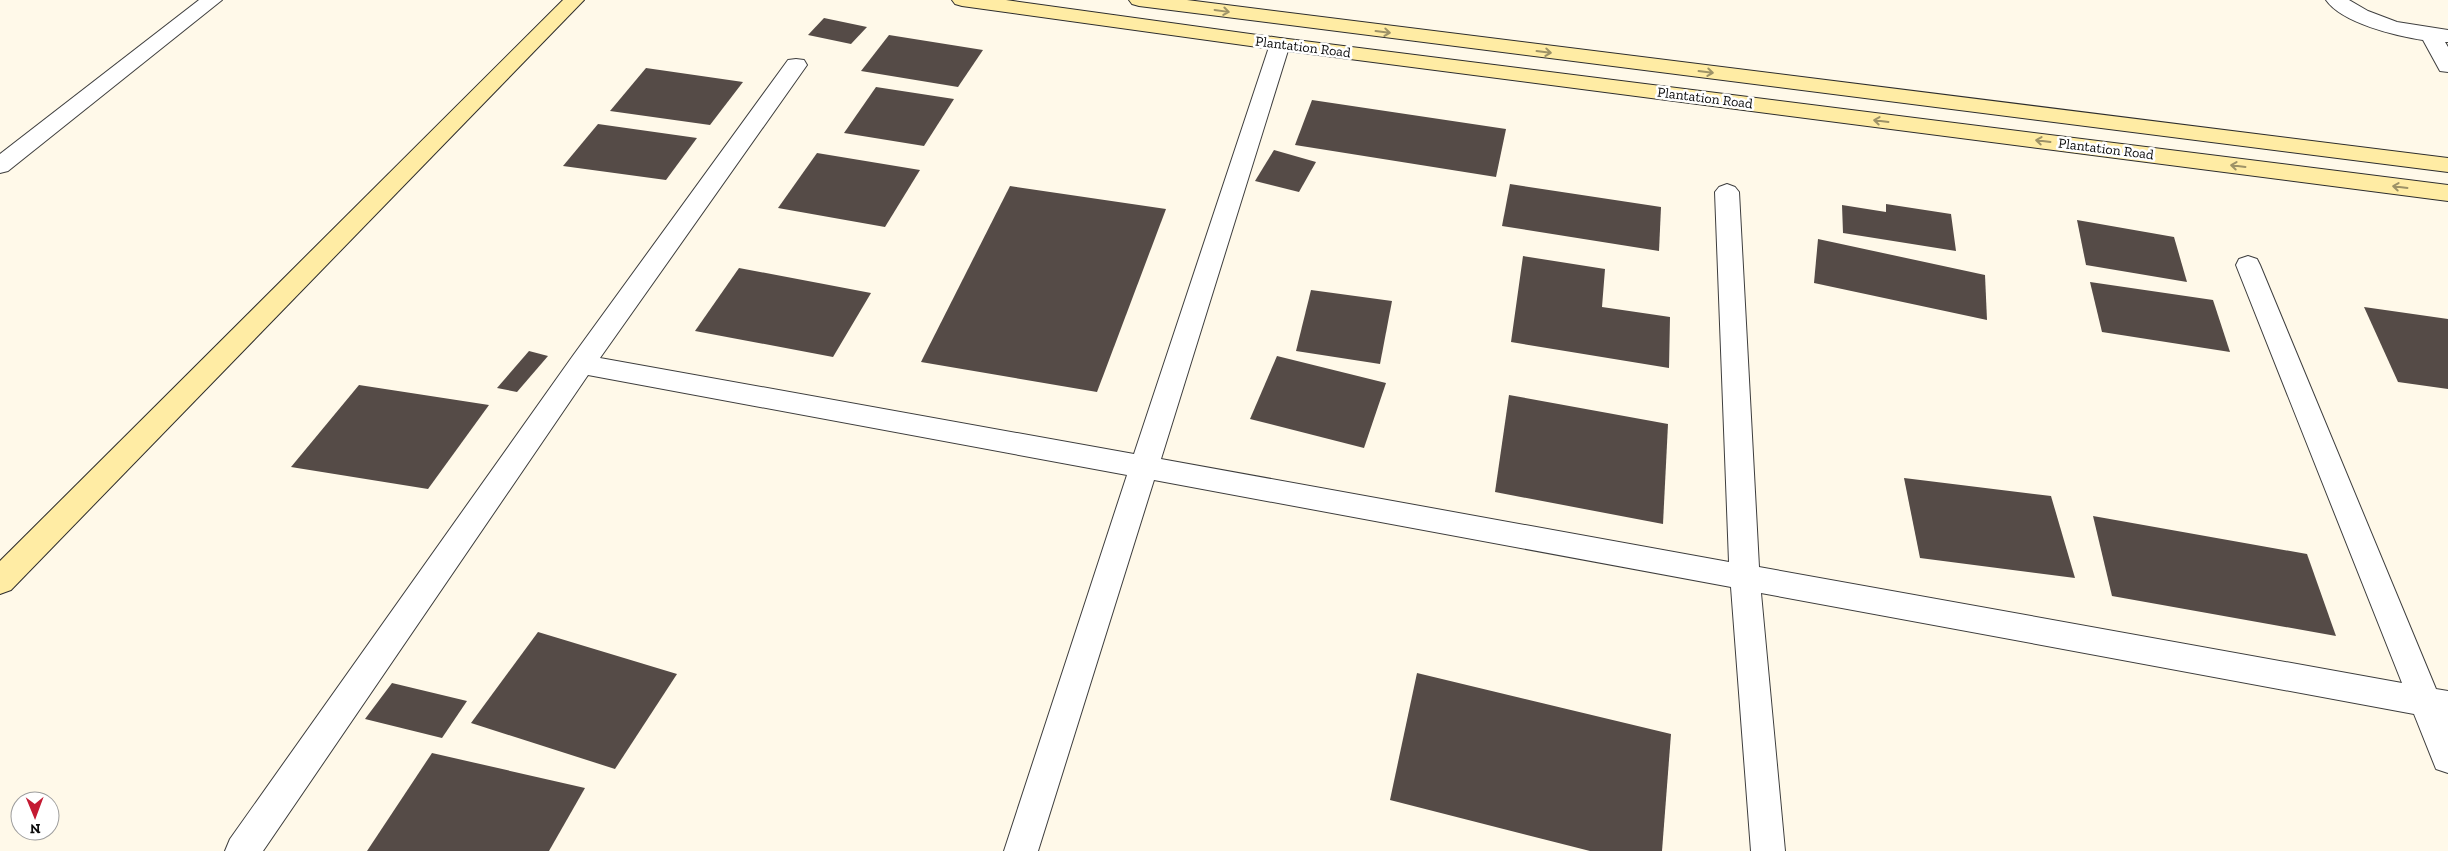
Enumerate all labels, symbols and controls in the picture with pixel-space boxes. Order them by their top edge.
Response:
one-way arrow [1214,6,1230,16]
one-way arrow [1375,27,1391,37]
street label: Plantation Road [1254,33,1352,61]
one-way arrow [1536,47,1552,57]
one-way arrow [1697,67,1713,77]
street label: Plantation Road [1656,84,1754,112]
one-way arrow [1874,115,1890,125]
street label: Plantation Road [2057,135,2155,163]
one-way arrow [2035,136,2051,146]
one-way arrow [2231,161,2247,171]
one-way arrow [2392,182,2408,192]
north arrow [10,791,60,841]
text: N [29,820,41,837]

